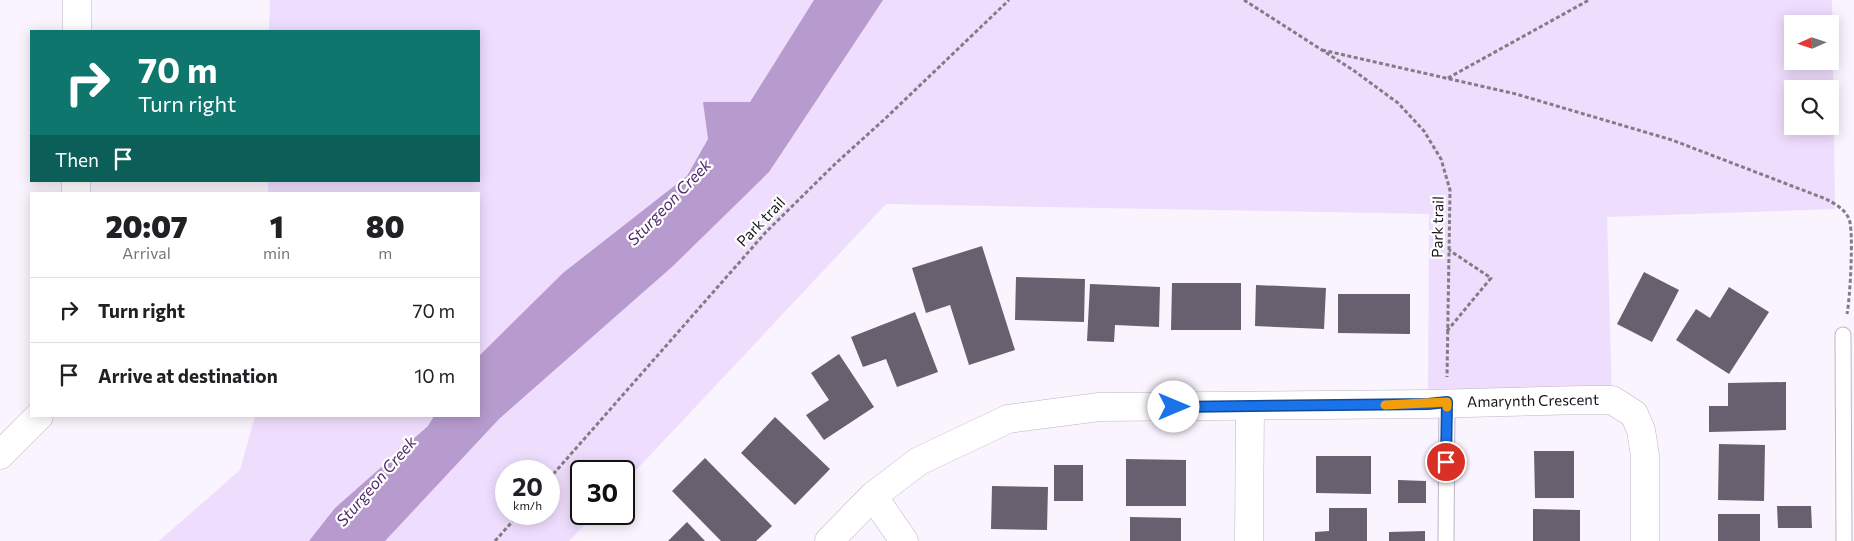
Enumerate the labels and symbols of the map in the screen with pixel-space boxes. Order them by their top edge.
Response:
north arrow [1784,15,1839,70]
water label: Sturgeon Creek [623,154,715,249]
street label: Park trail [732,193,788,250]
street label: Park trail [1427,196,1447,258]
position arrow [1147,380,1199,432]
street label: Amarynth Crescent [1467,390,1599,410]
water label: Sturgeon Creek [332,432,420,529]
pin [1425,441,1467,483]
speed limit sign: 30 [570,460,635,525]

